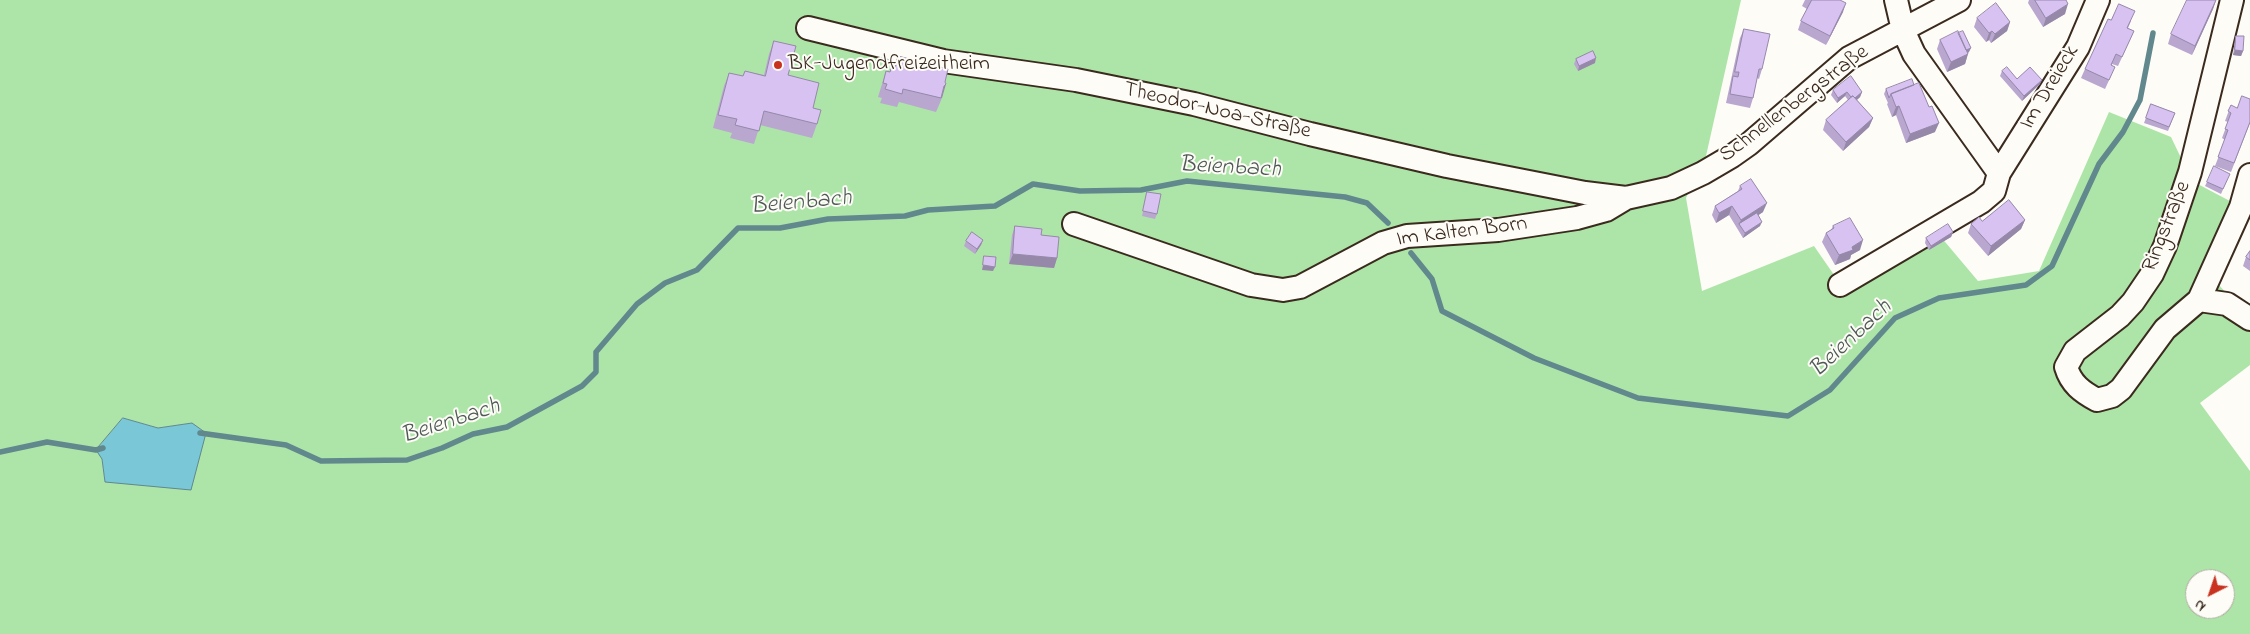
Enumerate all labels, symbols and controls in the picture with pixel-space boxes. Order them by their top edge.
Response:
street label: Schnellenbergstraße [1715,40,1875,170]
street label: Im Dreieck [2016,41,2086,135]
place label: BK-Jugendfreizeitheim [788,52,990,78]
marker: BK-Jugendfreizeitheim [772,59,784,71]
street label: Theodor-Noa-Straße [1121,78,1313,146]
water label: Beienbach [1179,152,1281,186]
street label: Ringstraße [2138,178,2198,276]
water label: Beienbach [749,185,853,223]
street label: Im Kalten Born [1395,212,1529,254]
water label: Beienbach [1805,295,1899,385]
water label: Beienbach [398,394,504,452]
north arrow [2185,569,2235,619]
text: N [2190,594,2211,616]

